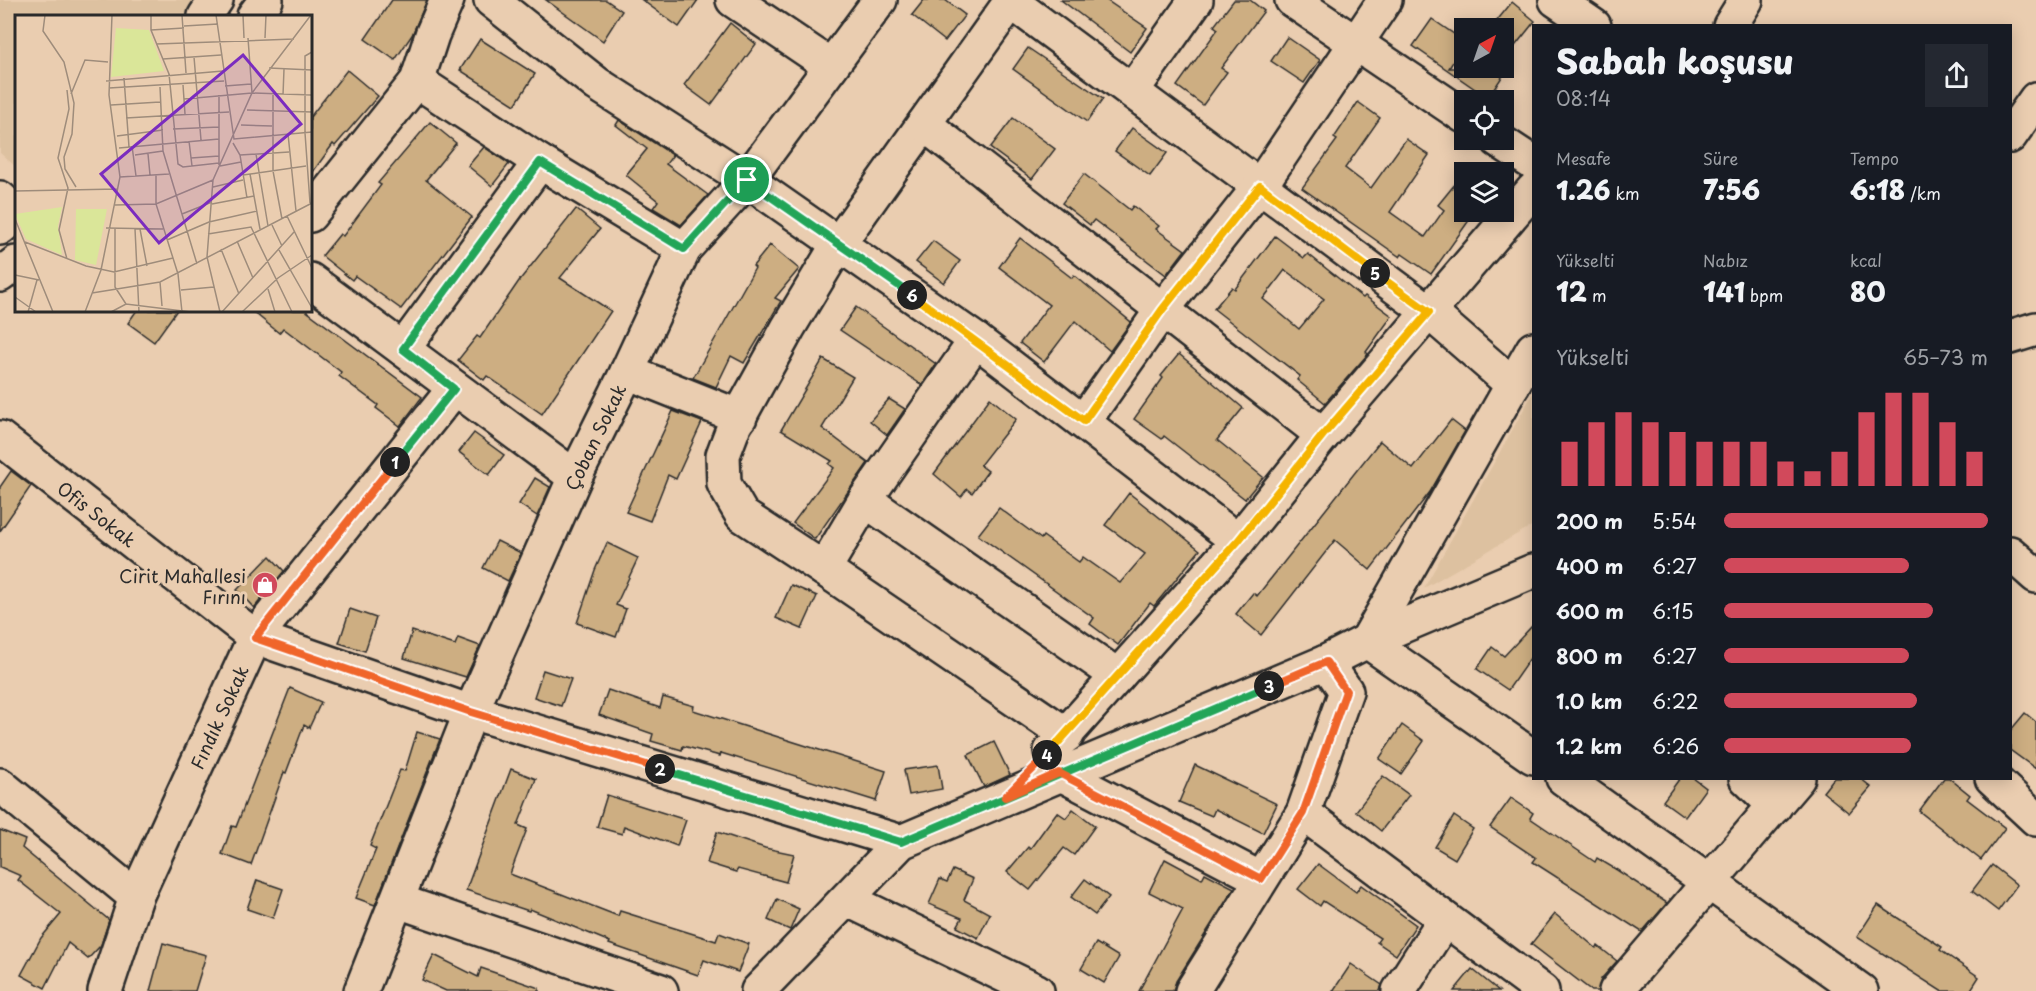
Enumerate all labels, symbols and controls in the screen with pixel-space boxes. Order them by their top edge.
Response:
inset map [15,15,312,312]
north arrow [1454,18,1514,78]
map controls [1454,18,1514,222]
text: Sabah koşusu [1556,35,1794,85]
button: share [1925,44,1988,107]
text: 08:14 [1556,83,1611,113]
button: locate [1454,90,1514,150]
text: Mesafe [1556,146,1611,170]
text: Süre [1703,146,1738,170]
text: Tempo [1850,146,1899,170]
pin [721,154,772,205]
button: layers [1454,162,1514,222]
icon: arrive [730,163,763,196]
text: 1.26 [1556,170,1610,209]
text: 7:56 [1703,170,1760,209]
text: 6:18 [1850,170,1905,209]
text: km [1610,181,1640,205]
text: /km [1905,181,1941,205]
text: Yükselti [1556,248,1614,272]
text: Nabız [1703,248,1748,272]
text: kcal [1850,248,1882,272]
pin: 5 [1360,258,1390,288]
text: 5 [1370,261,1380,285]
text: 12 [1556,272,1587,311]
text: 141 [1703,272,1745,311]
text: 80 [1850,272,1886,311]
pin: 6 [897,280,927,310]
text: 6 [906,283,918,307]
text: m [1587,283,1607,307]
text: bpm [1745,283,1783,307]
text: Yükselti [1556,342,1629,372]
text: 65–73 m [1903,342,1988,372]
street label: Çoban Sokak [558,379,632,495]
pin: 1 [380,447,410,477]
text: 1 [391,450,399,474]
street label: Ofis Sokak [52,475,142,553]
text: 200 m [1556,506,1623,536]
text: 5:54 [1652,506,1697,536]
text: 400 m [1556,551,1624,581]
text: 6:27 [1652,551,1697,581]
place label: Cirit Mahallesi Fırını [119,562,246,610]
shop icon: Cirit Mahallesi Fırını [250,570,280,600]
text: 600 m [1556,596,1624,626]
text: 6:15 [1652,596,1694,626]
text: 800 m [1556,641,1623,671]
text: 6:27 [1652,641,1697,671]
street label: Fındık Sokak [183,661,255,773]
pin: 3 [1254,671,1284,701]
text: 3 [1264,674,1274,698]
text: 1.0 km [1556,686,1623,716]
text: 6:22 [1652,686,1699,716]
text: 1.2 km [1556,731,1622,761]
text: 6:26 [1652,731,1699,761]
pin: 4 [1032,740,1062,770]
text: 4 [1042,743,1052,767]
pin: 2 [645,754,675,784]
text: 2 [654,757,666,781]

